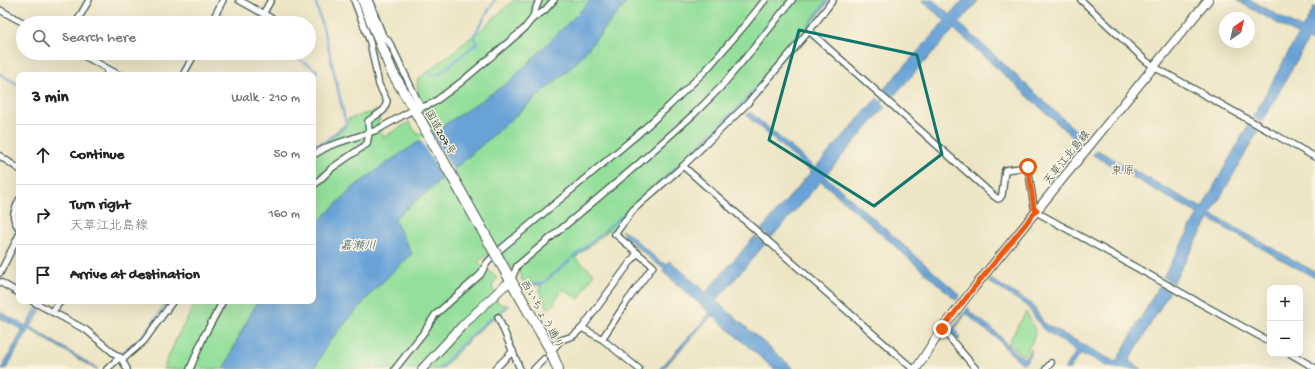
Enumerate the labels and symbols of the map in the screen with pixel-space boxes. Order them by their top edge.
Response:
north arrow [1219,12,1255,48]
street label: 国道207号 [421,108,458,158]
street label: 天草江北島線 [1041,128,1093,188]
route start [1019,158,1037,176]
district label: 東原 [1111,164,1135,179]
water label: 嘉瀬川 [340,239,376,254]
street label: 西いちょう通り [517,278,566,352]
route end [933,320,951,338]

